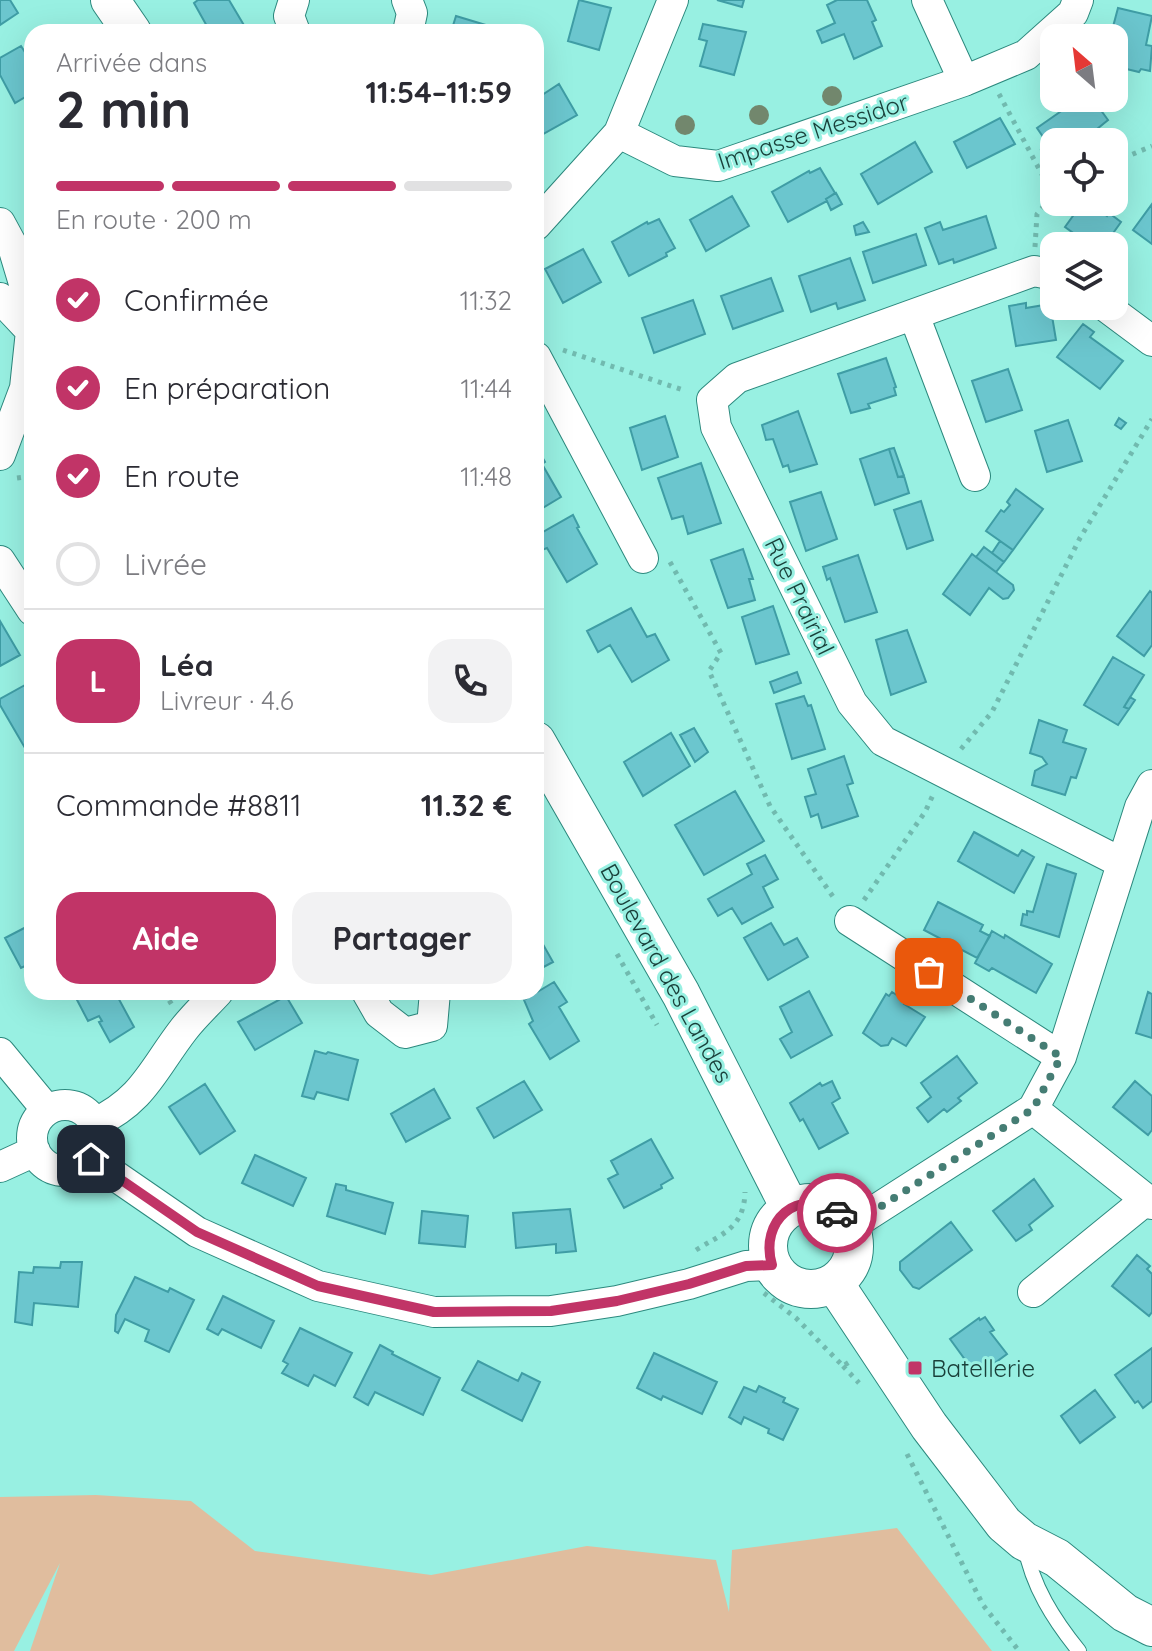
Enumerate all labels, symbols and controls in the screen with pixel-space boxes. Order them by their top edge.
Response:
north arrow [1040,24,1128,112]
map controls [1040,24,1128,320]
text: Arrivée dans [56,46,207,79]
text: 11:54–11:59 [365,73,512,111]
text: 2 min [56,76,191,141]
street label: Impasse Messidor [714,86,912,176]
button: locate [1040,128,1128,216]
text: En route · 200 m [56,203,252,236]
button: layers [1040,232,1128,320]
icon: check [56,278,100,322]
text: Confirmée [124,281,269,319]
text: 11:32 [460,284,512,317]
icon: check [56,366,100,410]
text: En préparation [124,369,330,407]
text: 11:44 [460,372,512,405]
icon: check [56,454,100,498]
text: En route [124,457,240,495]
text: 11:48 [460,460,512,493]
street label: Rue Prairial [759,532,841,660]
text: Livrée [124,545,207,583]
button: phone [428,639,512,723]
text: Léa [160,646,214,684]
text: L [90,662,106,700]
text: Livreur · 4.6 [160,684,294,717]
text: Commande #8811 [56,786,302,824]
text: 11.32 € [421,786,512,824]
street label: Boulevard des Landes [594,858,740,1088]
button: Aide [56,892,276,984]
button: Partager [292,892,512,984]
pin [895,938,963,1006]
icon: bag [907,950,951,994]
pin [57,1125,125,1193]
icon: home [69,1137,113,1181]
courier [797,1173,877,1253]
icon: car [815,1191,859,1235]
place label: Batellerie [931,1353,1035,1383]
marker: Batellerie [906,1359,924,1377]

